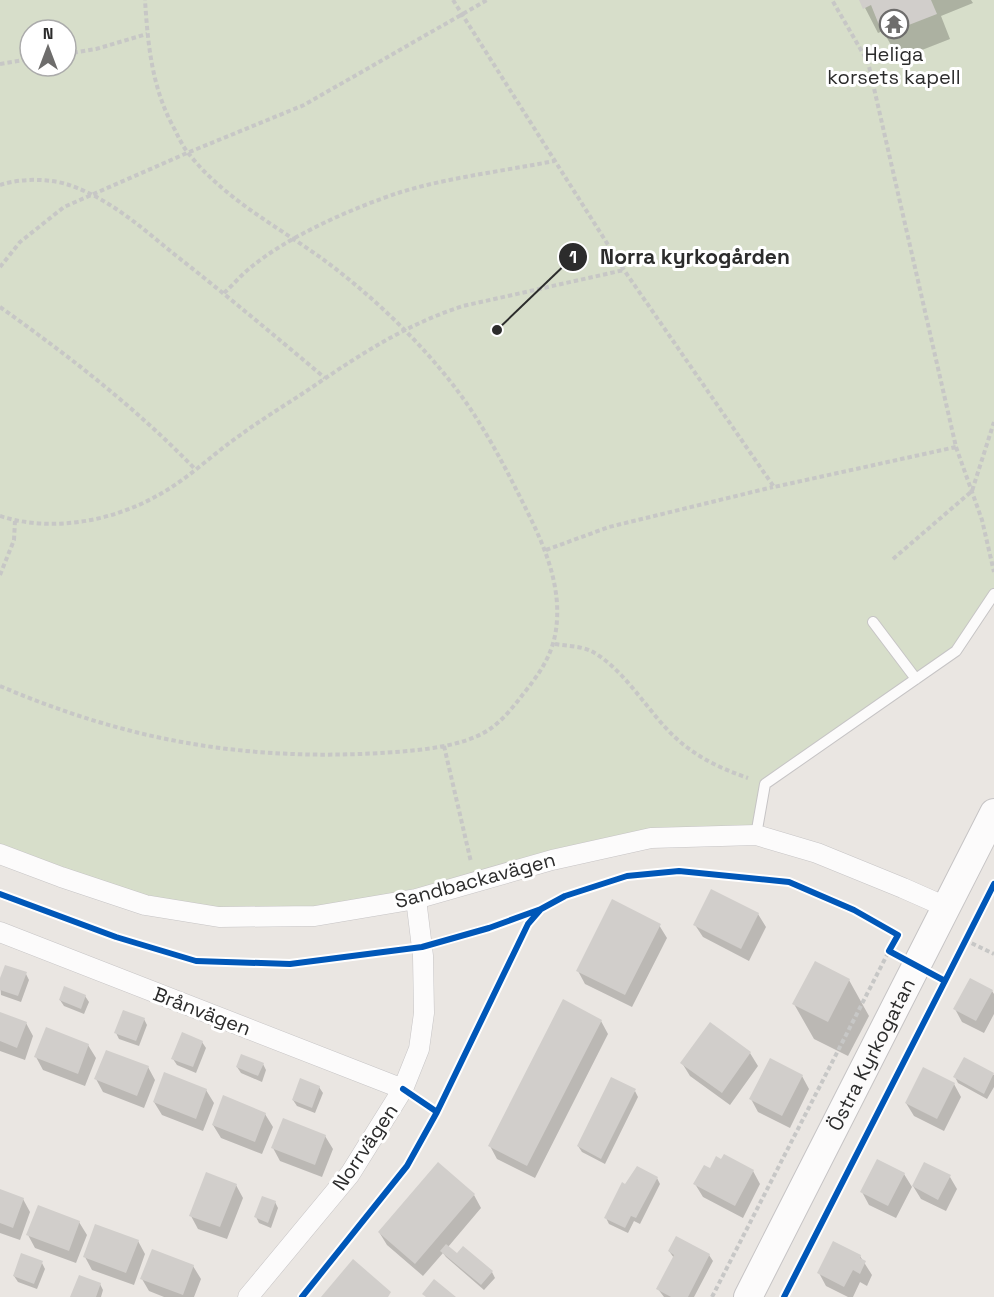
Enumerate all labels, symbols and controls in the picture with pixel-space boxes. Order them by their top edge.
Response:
temple icon: Heliga korsets kapell [878,8,910,40]
north arrow [18,18,78,78]
text: N [43,23,53,44]
place label: Heliga korsets kapell [827,41,961,90]
callout: Norra kyrkogården [558,238,802,277]
text: Norra kyrkogården [600,243,790,270]
text: 1 [569,245,577,268]
street label: Sandbackavägen [392,846,558,914]
street label: Östra Kyrkogatan [822,974,921,1135]
street label: Brånvägen [149,980,255,1042]
street label: Norrvägen [326,1099,404,1195]

